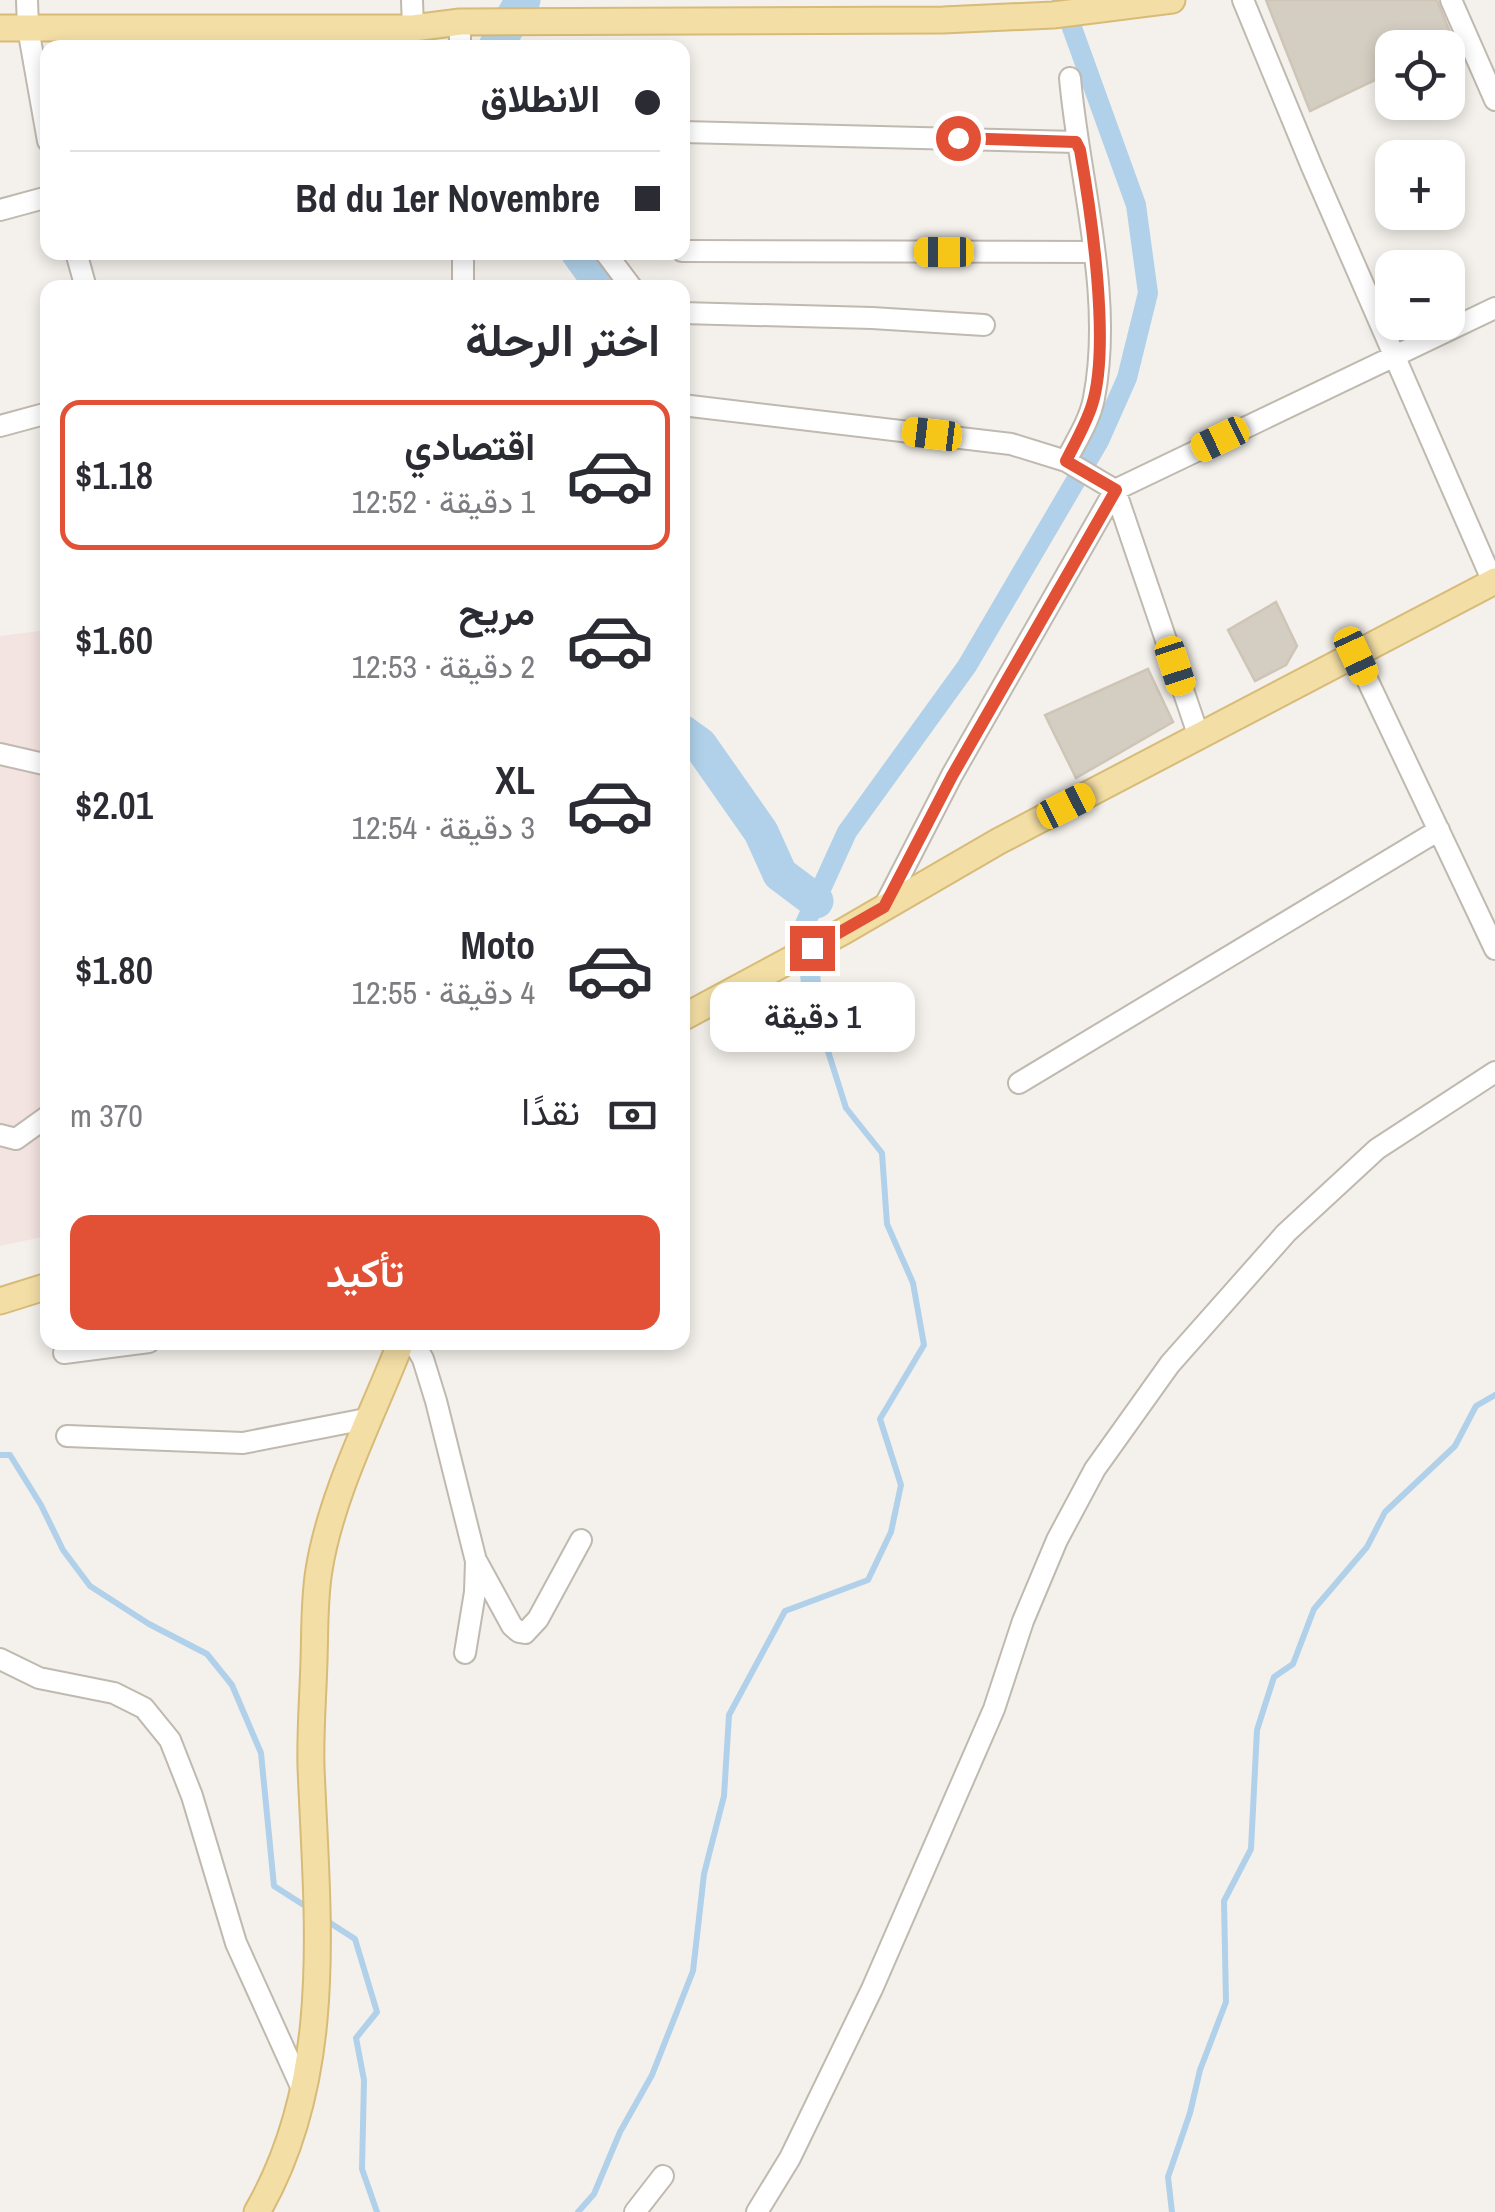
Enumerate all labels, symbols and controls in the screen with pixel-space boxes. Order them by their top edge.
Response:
map controls [1375,30,1465,340]
button: locate [1375,30,1465,120]
text: الانطلاق [481,73,600,124]
route start [936,116,981,161]
button: + [1375,140,1465,230]
text: Bd du 1er Novembre [295,173,600,224]
car [914,237,974,267]
button: − [1375,250,1465,340]
text: اختر الرحلة [465,309,660,370]
car [1186,412,1254,466]
car [900,415,964,453]
text: اقتصادي [404,421,535,472]
icon: car [565,430,655,520]
text: $1.18 [75,450,153,501]
text: 1 دقيقة · 12:52 [351,480,535,523]
text: مريح [459,586,535,637]
icon: car [565,595,655,685]
text: $1.60 [75,615,153,666]
car [1330,622,1382,690]
car [1151,633,1199,699]
text: 2 دقيقة · 12:53 [351,645,535,688]
text: XL [495,755,535,806]
icon: car [565,760,655,850]
car [1032,779,1100,833]
text: $2.01 [75,780,153,831]
text: 3 دقيقة · 12:54 [351,806,535,849]
text: Moto [461,920,535,971]
icon: car [565,925,655,1015]
route end [790,926,835,971]
text: $1.80 [75,945,153,996]
text: 4 دقيقة · 12:55 [351,971,535,1014]
callout: 1 دقيقة [710,983,914,1053]
text: 1 دقيقة [764,995,861,1038]
text: نقدًا [521,1086,580,1137]
icon: cash [605,1088,660,1143]
text: 370 m [70,1094,143,1137]
button: تأكيد [70,1215,660,1330]

